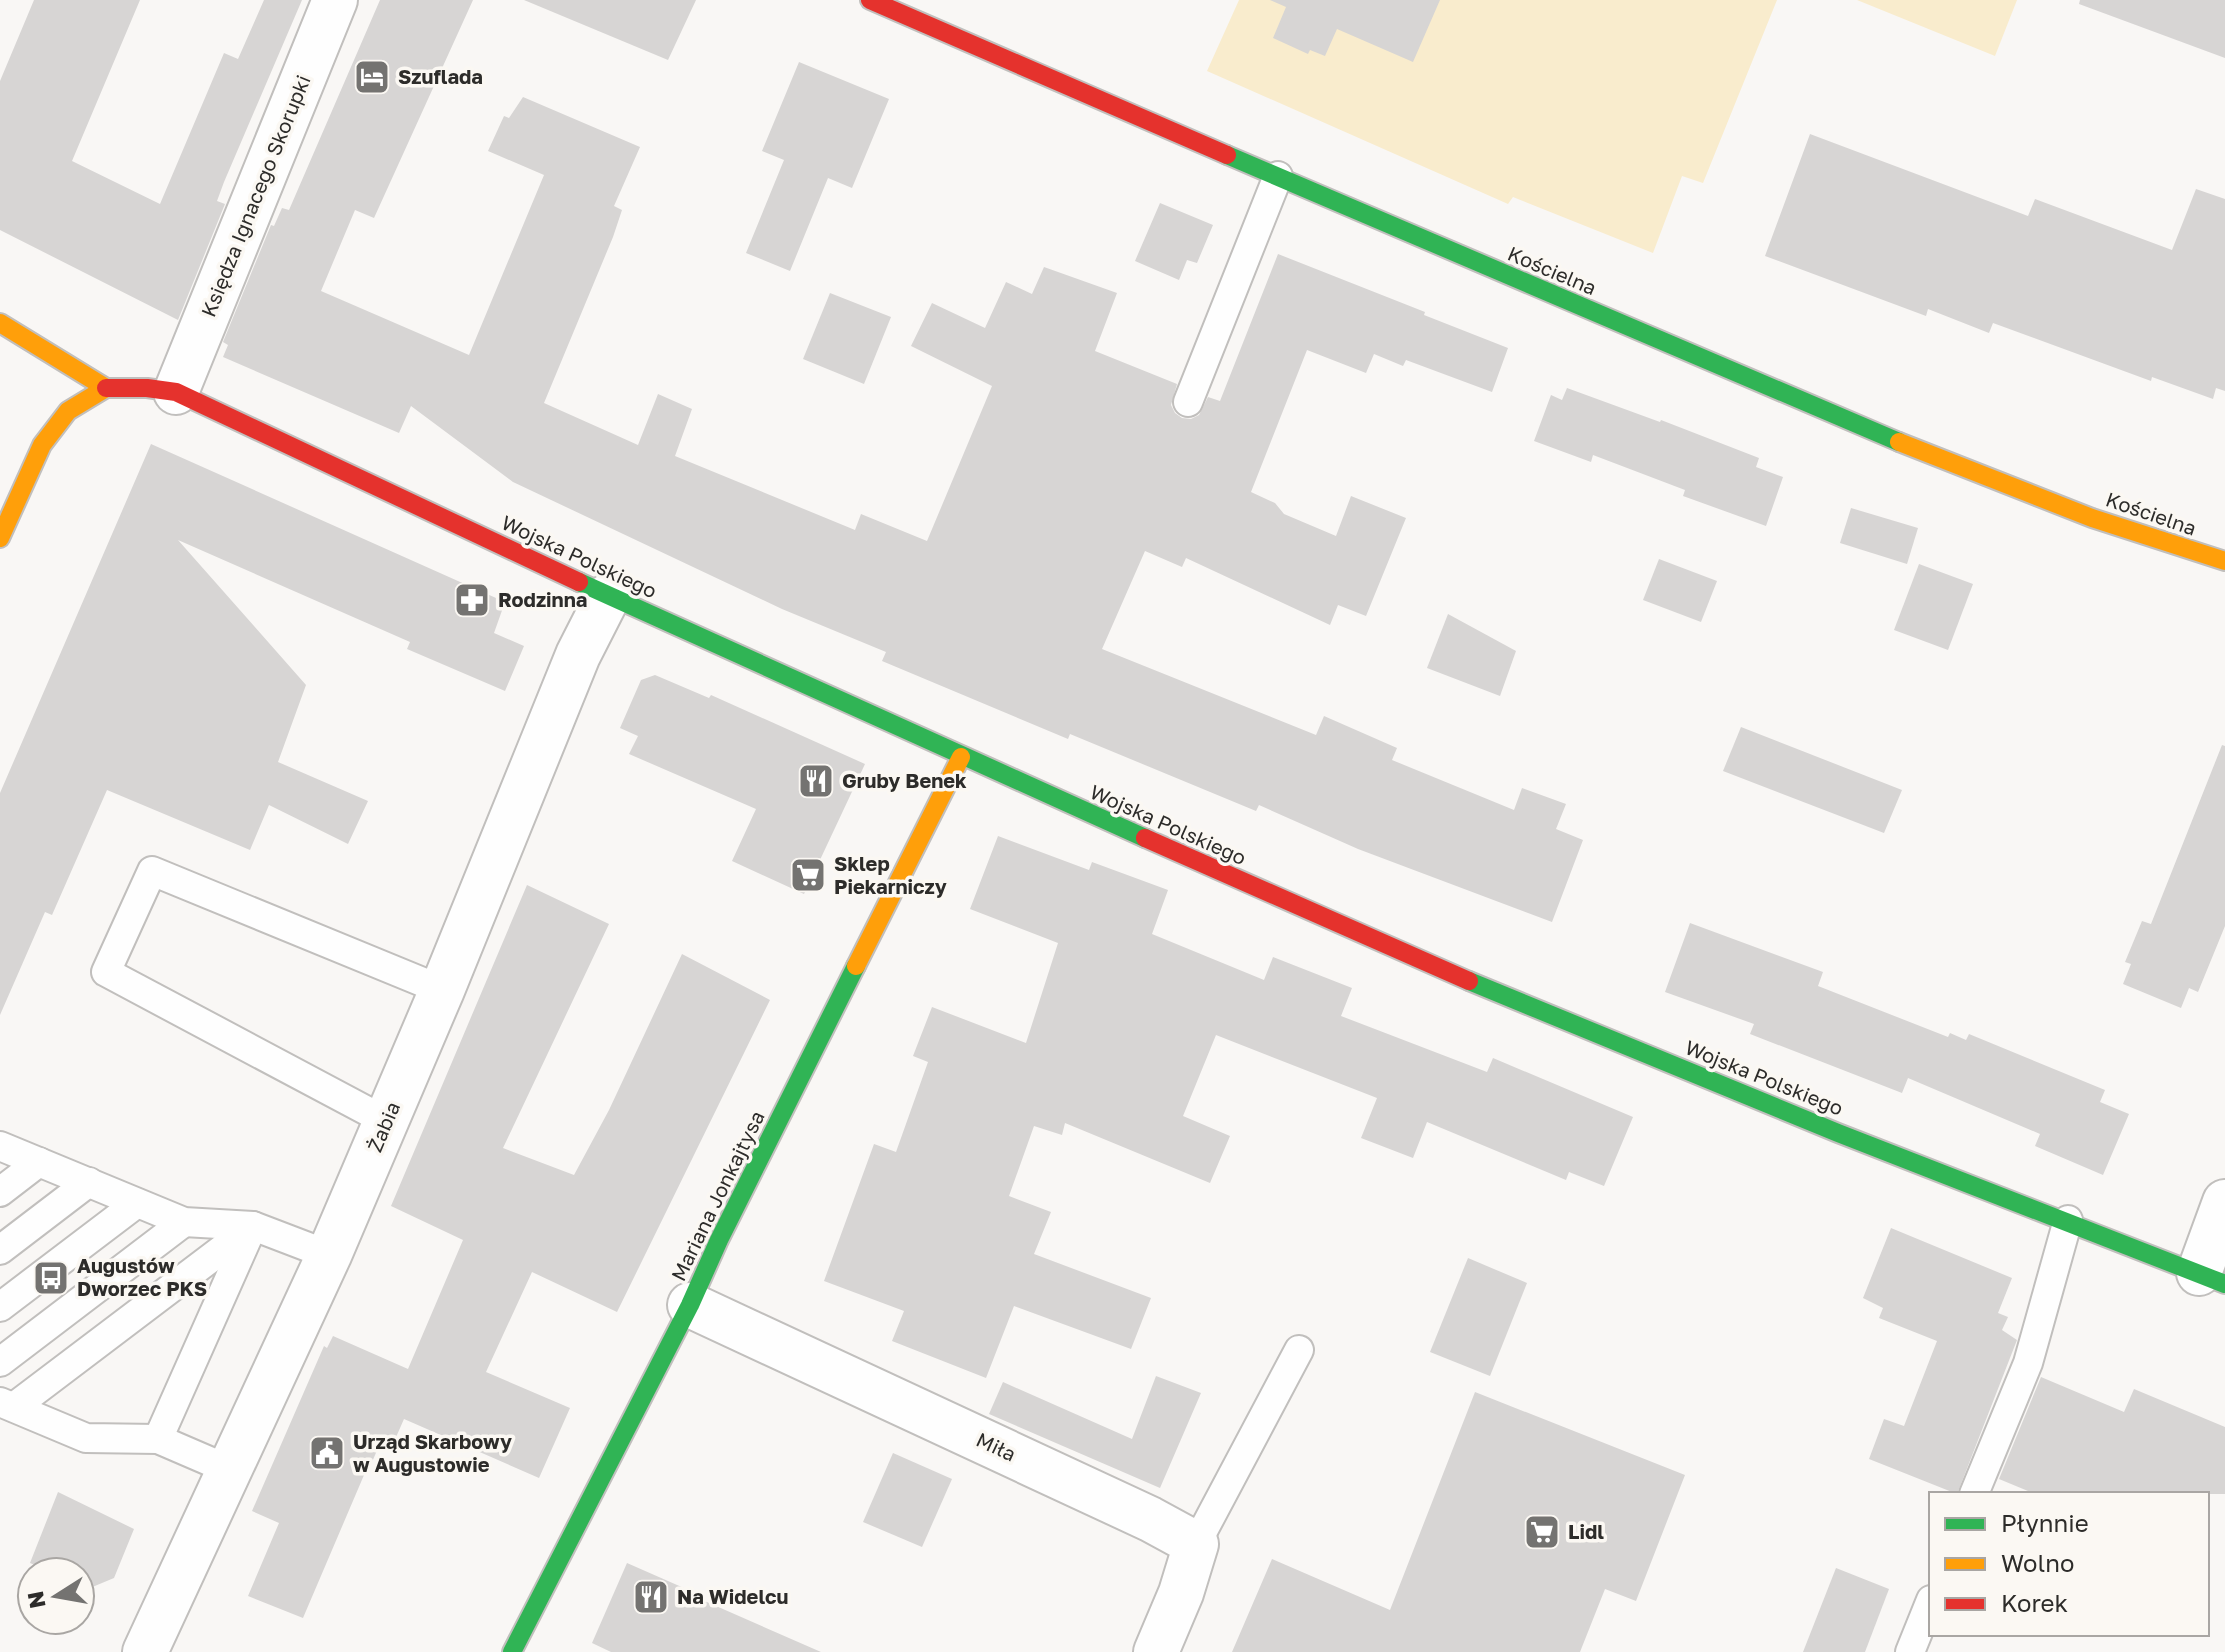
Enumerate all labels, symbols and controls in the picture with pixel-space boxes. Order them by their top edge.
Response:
hotel icon: Szuflada [353,58,391,96]
place label: Szuflada [398,64,483,88]
street label: Księdza Ignacego Skorupki [196,71,315,320]
street label: Kościelna [1504,241,1600,299]
street label: Kościelna [2103,486,2200,540]
street label: Wojska Polskiego [498,510,661,603]
pharmacy icon: Rodzinna [453,581,491,619]
place label: Rodzinna [498,587,587,611]
restaurant icon: Gruby Benek [797,762,835,800]
place label: Gruby Benek [842,768,967,792]
street label: Wojska Polskiego [1087,779,1250,869]
place label: Sklep Piekarniczy [834,851,947,898]
supermarket icon: Sklep Piekarniczy [789,856,827,894]
street label: Wojska Polskiego [1682,1034,1847,1120]
street label: Żabia [362,1098,404,1155]
street label: Mariana Jonkajtysa [665,1107,769,1285]
place label: Augustów Dworzec PKS [77,1253,207,1300]
bus stop icon: Augustów Dworzec PKS [32,1259,70,1297]
street label: Miła [973,1427,1020,1466]
place label: Urząd Skarbowy w Augustowie [353,1429,512,1476]
public building icon: Urząd Skarbowy w Augustowie [308,1434,346,1472]
legend [1929,1492,2209,1636]
text: Płynnie [2001,1508,2089,1537]
supermarket icon: Lidl [1523,1513,1561,1551]
place label: Lidl [1568,1519,1604,1543]
text: Wolno [2001,1548,2074,1577]
north arrow [16,1556,96,1636]
restaurant icon: Na Widelcu [632,1578,670,1616]
place label: Na Widelcu [677,1584,788,1608]
text: Korek [2001,1588,2068,1617]
text: N [21,1589,51,1611]

